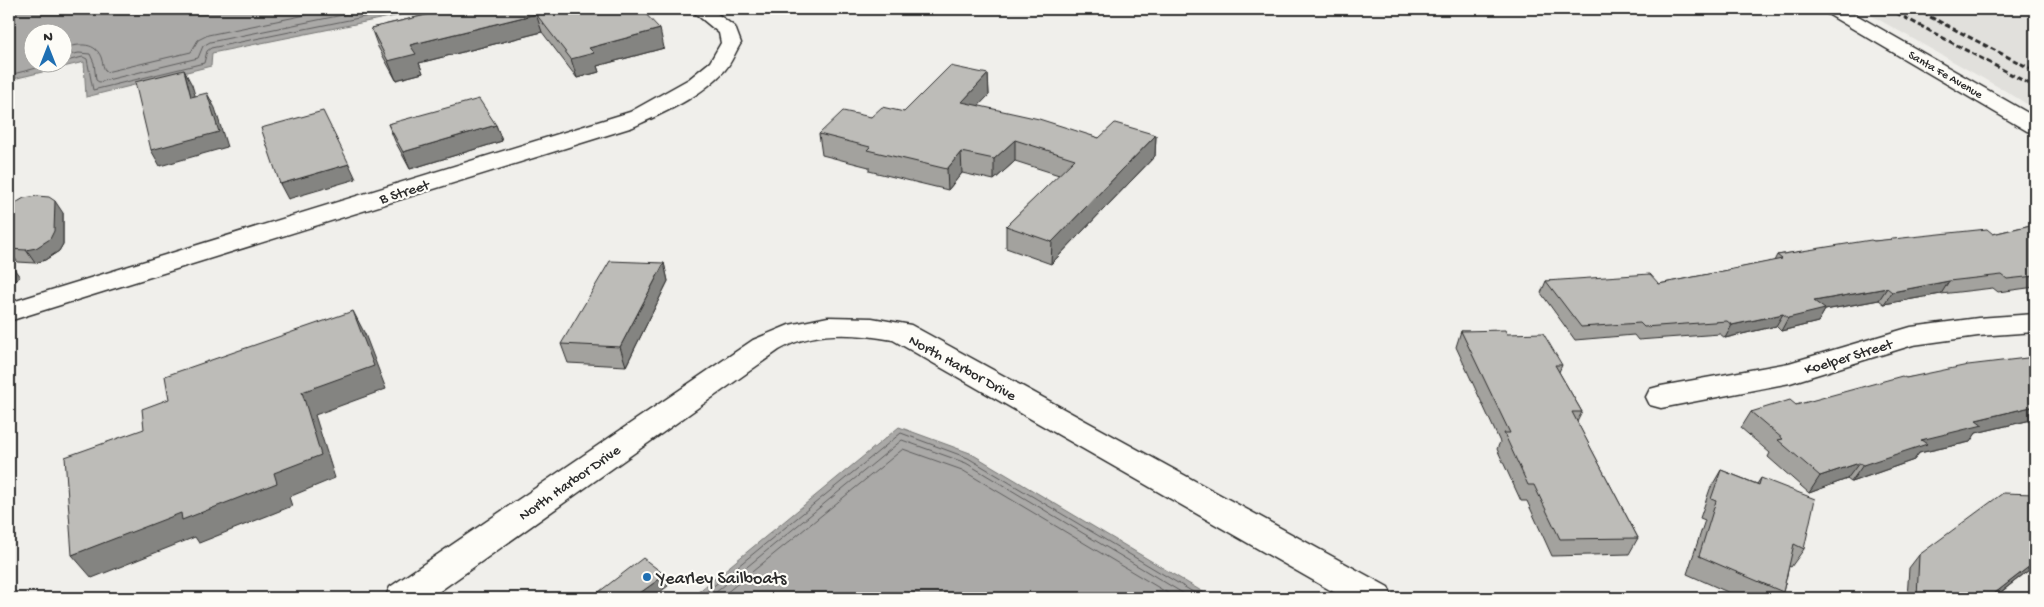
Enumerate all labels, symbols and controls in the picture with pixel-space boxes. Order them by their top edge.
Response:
north arrow [22,22,72,72]
text: N [43,29,53,46]
street label: Santa Fe Avenue [1905,49,1985,103]
street label: B Street [377,176,434,209]
street label: North Harbor Drive [905,332,1019,406]
street label: Koelper Street [1802,335,1897,380]
street label: North Harbor Drive [516,442,625,525]
place label: Yearley Sailboats [655,569,788,590]
marker: Yearley Sailboats [641,571,653,583]

